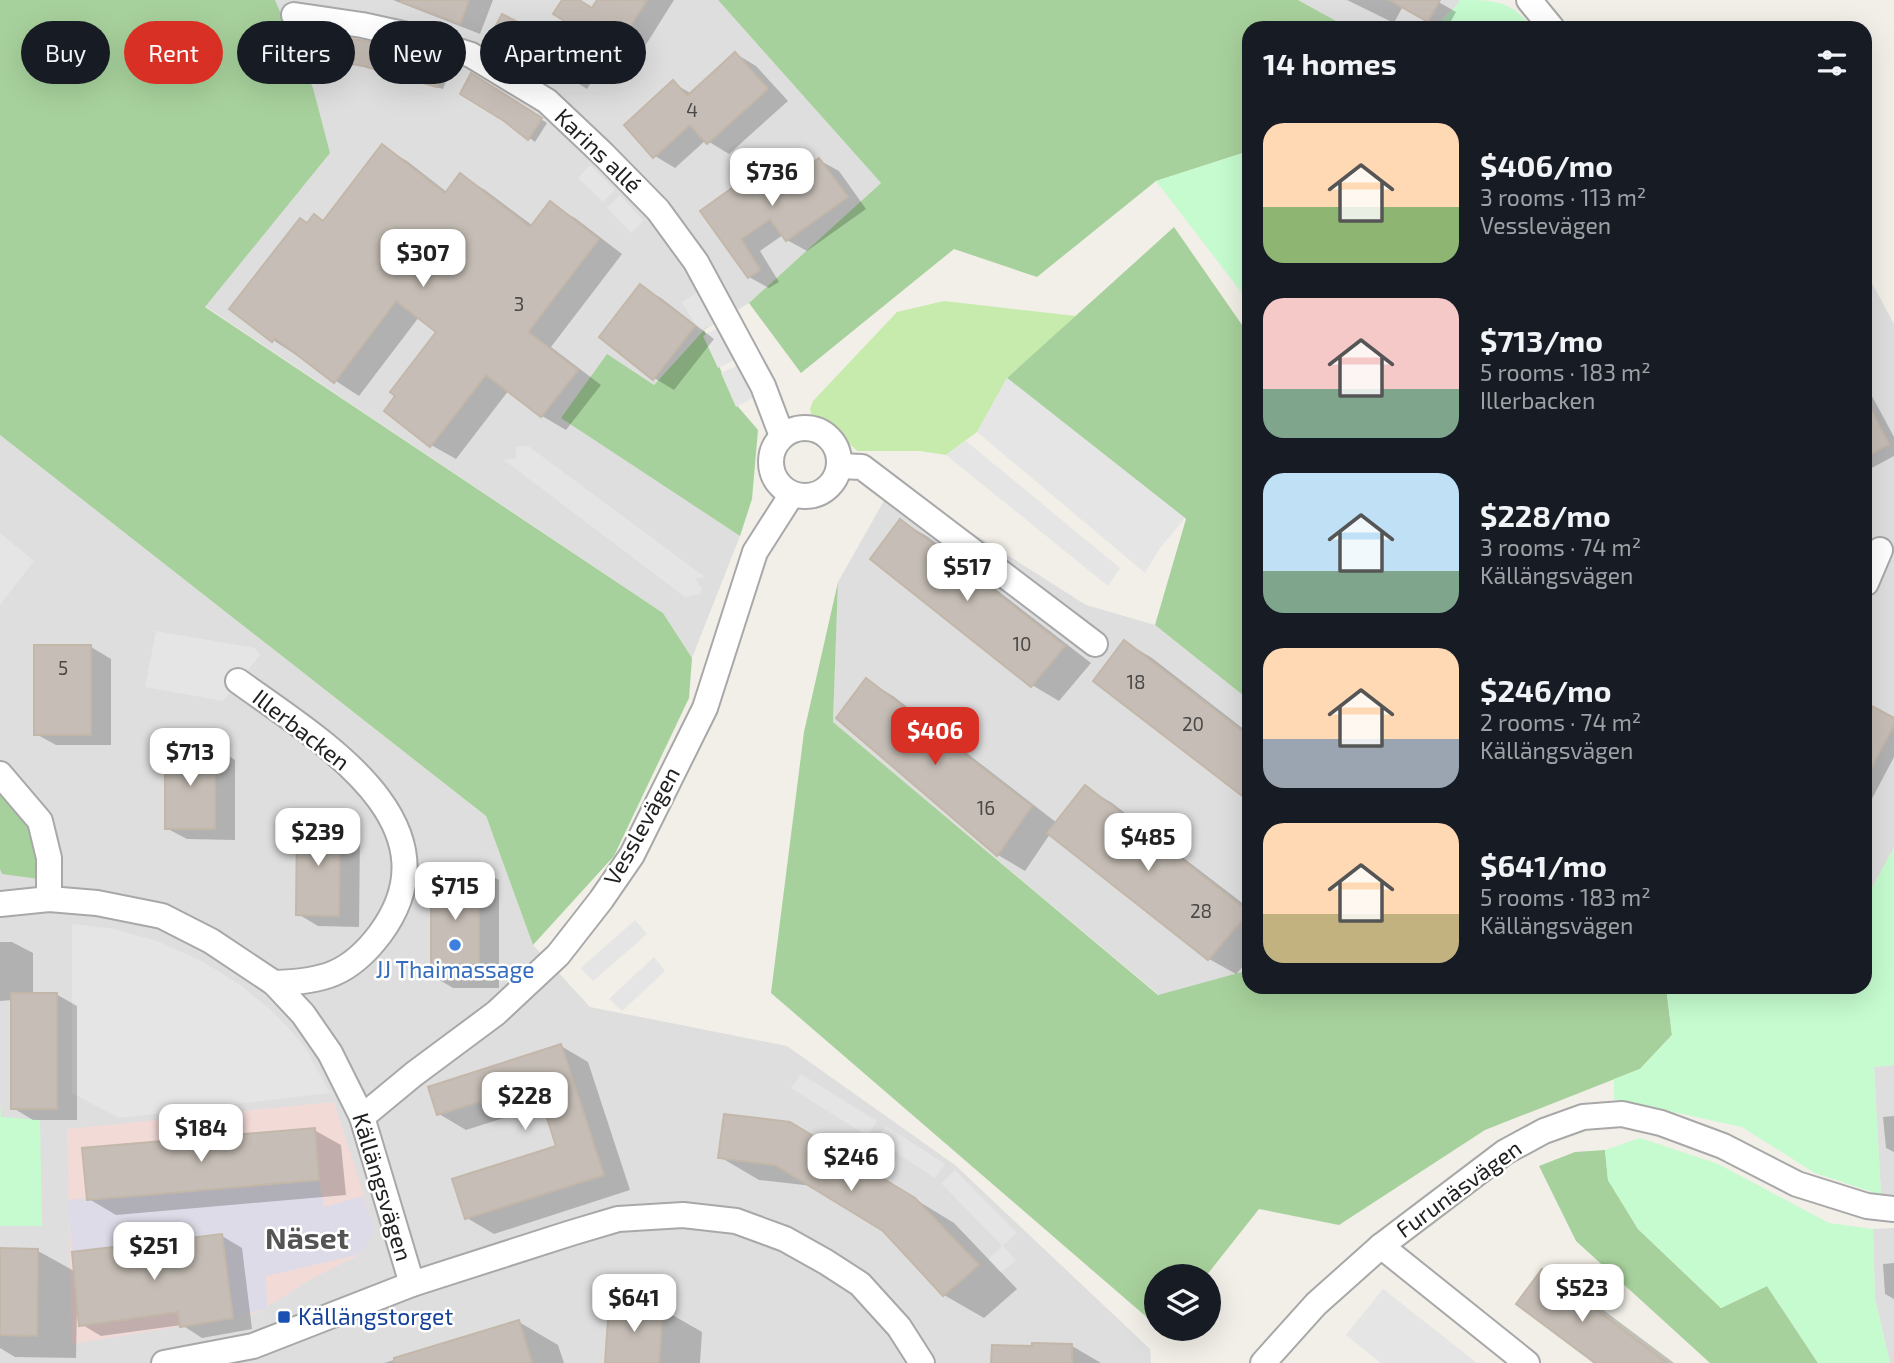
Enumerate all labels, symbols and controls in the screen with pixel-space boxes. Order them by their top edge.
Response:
chip: Buy [21,21,110,84]
chip: Rent [124,21,223,84]
chip: Filters [237,21,355,84]
chip: New [369,21,466,84]
chip: Apartment [480,21,646,84]
icon: filters [1813,44,1851,82]
text: 14 homes [1263,45,1397,81]
house number: 4 [686,98,698,121]
street label: Karins allé [549,102,648,199]
text: $406/mo [1480,147,1613,183]
pin: $736 [731,148,813,208]
icon: home [1319,151,1403,235]
text: $736 [746,157,798,185]
text: 3 rooms · 113 m² [1480,183,1646,211]
text: Vesslevägen [1480,211,1611,239]
pin: $307 [382,230,464,289]
text: $307 [396,238,450,266]
house number: 3 [514,292,524,315]
text: $713/mo [1480,322,1603,358]
icon: home [1319,326,1403,410]
text: 5 rooms · 183 m² [1480,358,1651,386]
text: Illerbacken [1480,386,1595,414]
text: $228/mo [1480,497,1611,533]
icon: home [1319,501,1403,585]
text: 3 rooms · 74 m² [1480,533,1641,561]
pin: $517 [926,544,1008,603]
text: $517 [943,552,991,580]
text: Källängsvägen [1480,561,1633,589]
house number: 10 [1012,632,1032,655]
house number: 5 [58,656,68,679]
house number: 18 [1126,670,1146,693]
text: $246/mo [1480,672,1611,708]
icon: home [1319,676,1403,760]
street label: Illerbacken [248,683,356,776]
pin: $406 [894,708,976,767]
text: 2 rooms · 74 m² [1480,708,1641,736]
house number: 20 [1182,712,1204,735]
text: $406 [907,716,963,744]
pin: $713 [149,728,231,788]
text: Källängsvägen [1480,736,1633,764]
text: $713 [166,737,214,765]
street label: Vesslevägen [597,761,685,890]
house number: 16 [977,796,995,819]
pin: $239 [277,808,359,868]
pin: $485 [1107,814,1189,873]
text: $239 [291,817,345,845]
text: $485 [1120,822,1176,850]
text: $641/mo [1480,847,1607,883]
icon: home [1319,851,1403,935]
pin: $715 [414,862,496,922]
text: $715 [431,871,479,899]
text: 5 rooms · 183 m² [1480,883,1651,911]
house number: 28 [1190,899,1212,922]
text: Källängsvägen [1480,911,1633,939]
marker: JJ Thaimassage [447,937,463,953]
place label: JJ Thaimassage [376,955,535,983]
pin: $228 [484,1072,566,1132]
text: $228 [498,1081,552,1109]
pin: $184 [160,1104,242,1164]
street label: Källängsvägen [347,1109,419,1264]
text: $184 [175,1113,227,1141]
street label: Furunäsvägen [1390,1133,1527,1243]
pin: $246 [810,1134,892,1193]
text: $246 [824,1142,878,1170]
district label: Näset [265,1219,349,1255]
pin: $251 [113,1222,195,1282]
text: $251 [129,1231,179,1259]
map controls [1144,1264,1221,1341]
button: layers [1144,1264,1221,1341]
pin: $523 [1541,1264,1623,1324]
text: $523 [1556,1273,1608,1301]
pin: $641 [593,1274,675,1334]
text: $641 [608,1283,660,1311]
place label: Källängstorget [298,1302,453,1330]
marker: Källängstorget [276,1309,292,1325]

